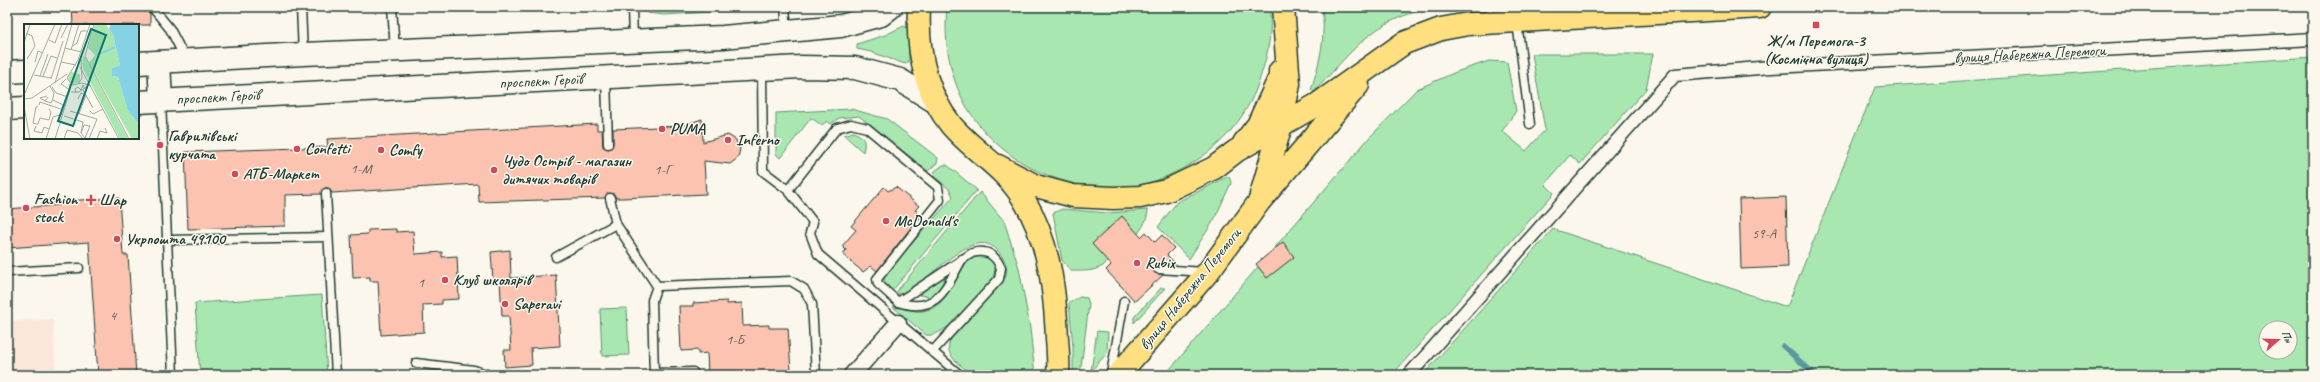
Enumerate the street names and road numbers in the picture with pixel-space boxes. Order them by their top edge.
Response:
street label: вулиця Набережна Перемоги [1954,40,2107,68]
street label: проспект Героїв [499,69,588,93]
street label: проспект Героїв [176,85,265,109]
street label: вулиця Набережна Перемоги [1135,223,1246,354]

